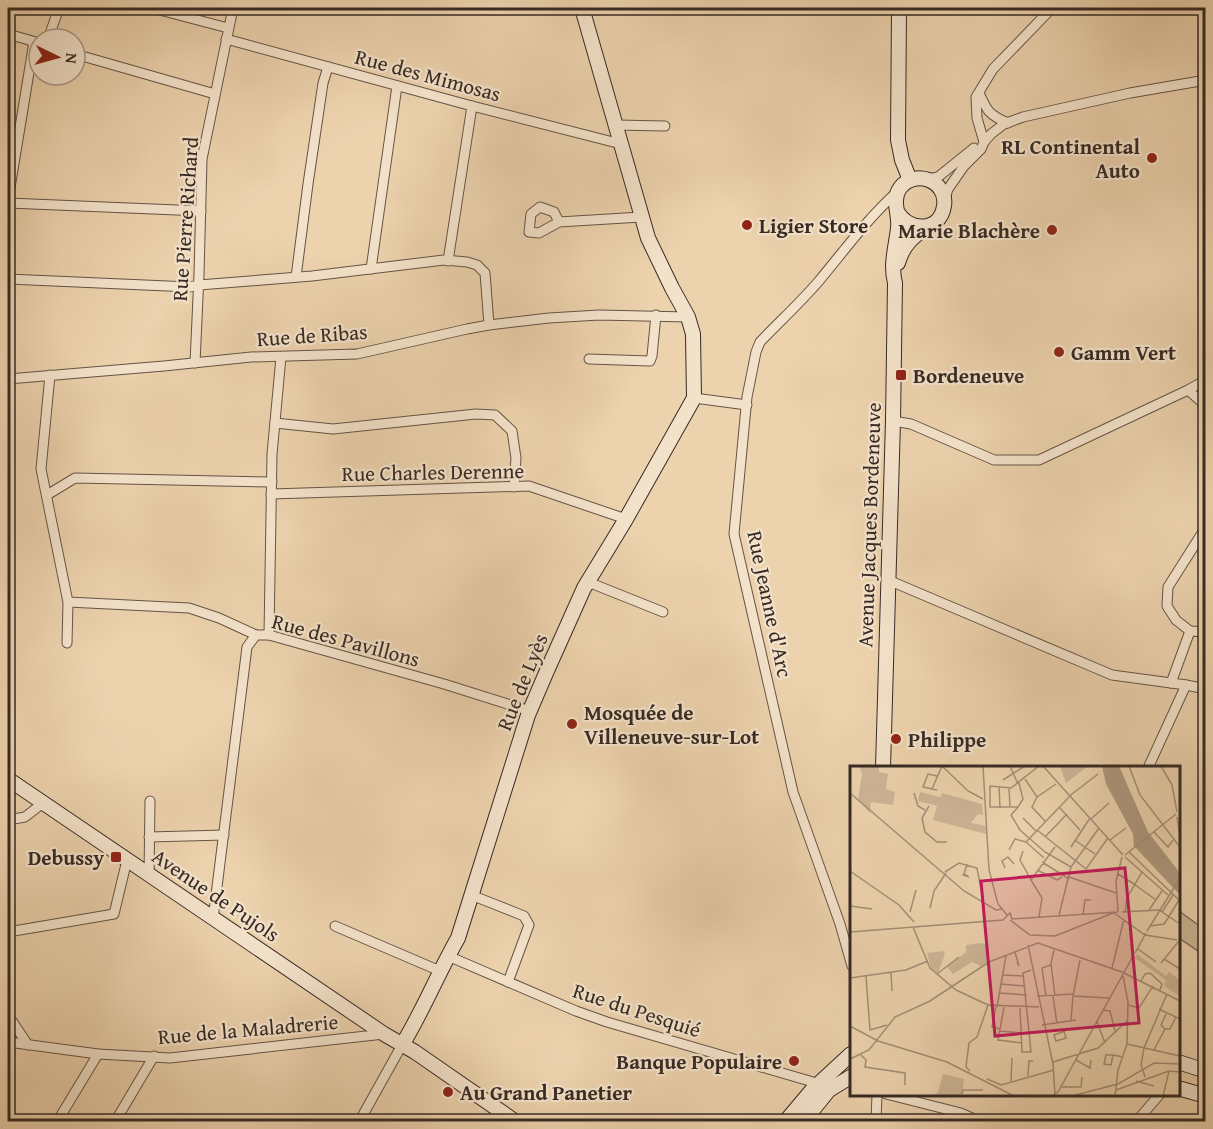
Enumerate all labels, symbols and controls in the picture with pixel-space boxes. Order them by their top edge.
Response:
north arrow [27,27,87,87]
street label: Rue des Mimosas [352,41,504,109]
text: N [59,52,84,65]
place label: RL Continental Auto [1001,131,1140,186]
street label: Rue Pierre Richard [164,135,206,302]
marker: RL Continental Auto [1145,151,1159,165]
place label: Ligier Store [759,210,868,241]
place label: Marie Blachère [898,215,1040,246]
marker: Ligier Store [740,218,754,232]
marker: Marie Blachère [1045,223,1059,237]
street label: Rue de Ribas [256,316,368,354]
place label: Gamm Vert [1071,337,1176,368]
marker: Gamm Vert [1052,345,1066,359]
place label: Bordeneuve [913,360,1024,391]
marker: Bordeneuve [894,368,908,382]
street label: Avenue Jacques Bordeneuve [849,402,889,648]
street label: Rue Charles Derenne [341,455,525,489]
street label: Rue Jeanne d'Arc [739,528,801,680]
street label: Rue des Pavillons [269,605,423,675]
street label: Rue de Lyès [488,629,556,735]
place label: Mosquée de Villeneuve-sur-Lot [584,697,759,752]
marker: Mosquée de Villeneuve-sur-Lot [565,717,579,731]
place label: Philippe [908,724,986,755]
marker: Philippe [889,732,903,746]
inset map [850,766,1180,1096]
street label: Avenue de Pujols [146,841,286,949]
place label: Debussy [28,842,104,873]
marker: Debussy [109,850,123,864]
street label: Rue du Pesquié [569,975,705,1045]
street label: Rue de la Maladrerie [157,1006,340,1052]
place label: Banque Populaire [616,1046,782,1077]
marker: Banque Populaire [787,1054,801,1068]
place label: Au Grand Panetier [460,1077,633,1108]
marker: Au Grand Panetier [441,1085,455,1099]

